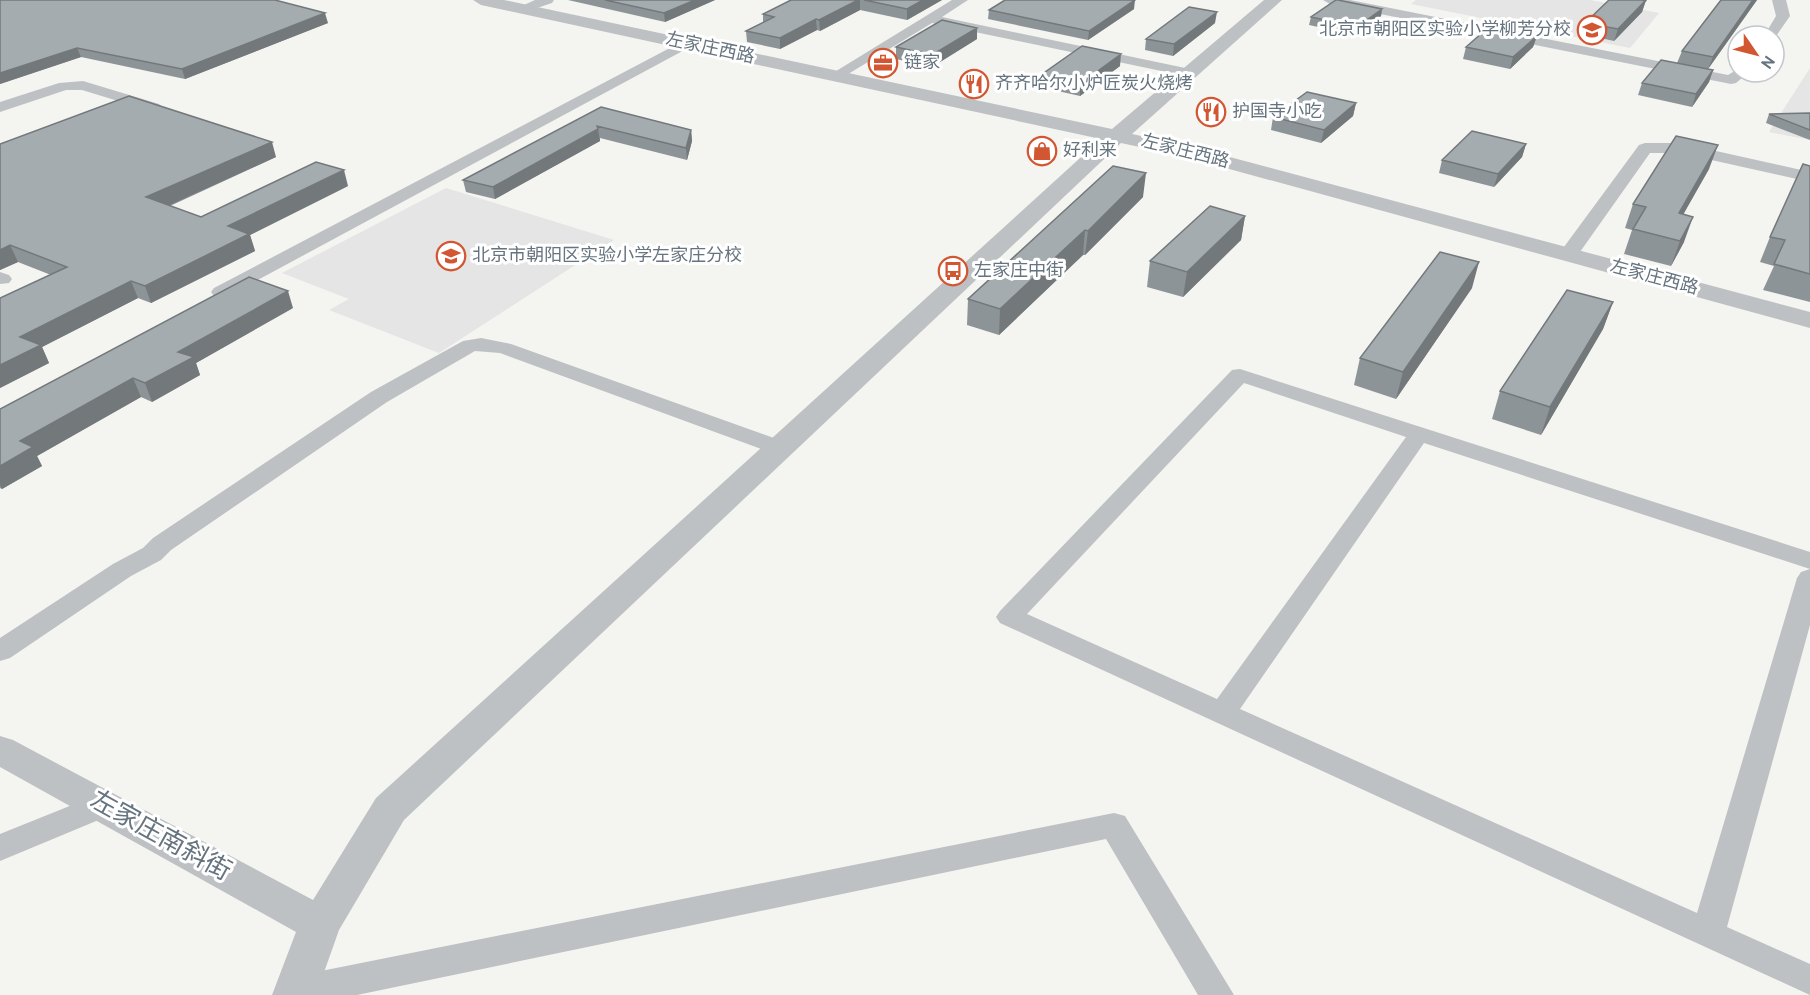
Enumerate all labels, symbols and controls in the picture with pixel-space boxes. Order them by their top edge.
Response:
school or university icon: 北京市朝阳区实验小学柳芳分校 [1576,14,1608,46]
place label: 北京市朝阳区实验小学柳芳分校 [1319,19,1571,42]
north arrow [1726,24,1786,84]
street label: 左家庄西路 [664,28,756,70]
office icon: 链家 [867,47,899,79]
text: N [1755,51,1778,72]
place label: 链家 [904,52,940,75]
restaurant icon: 齐齐哈尔小炉匠炭火烧烤 [958,68,990,100]
place label: 齐齐哈尔小炉匠炭火烧烤 [995,73,1193,96]
restaurant icon: 护国寺小吃 [1195,96,1227,128]
place label: 护国寺小吃 [1232,101,1322,124]
street label: 左家庄西路 [1139,130,1231,174]
shop icon: 好利来 [1026,135,1058,167]
place label: 好利来 [1063,140,1117,163]
school or university icon: 北京市朝阳区实验小学左家庄分校 [435,240,467,272]
place label: 北京市朝阳区实验小学左家庄分校 [472,245,742,268]
bus stop icon: 左家庄中街 [937,255,969,287]
street label: 左家庄西路 [1608,255,1700,301]
place label: 左家庄中街 [974,260,1064,283]
street label: 左家庄南斜街 [84,785,236,889]

